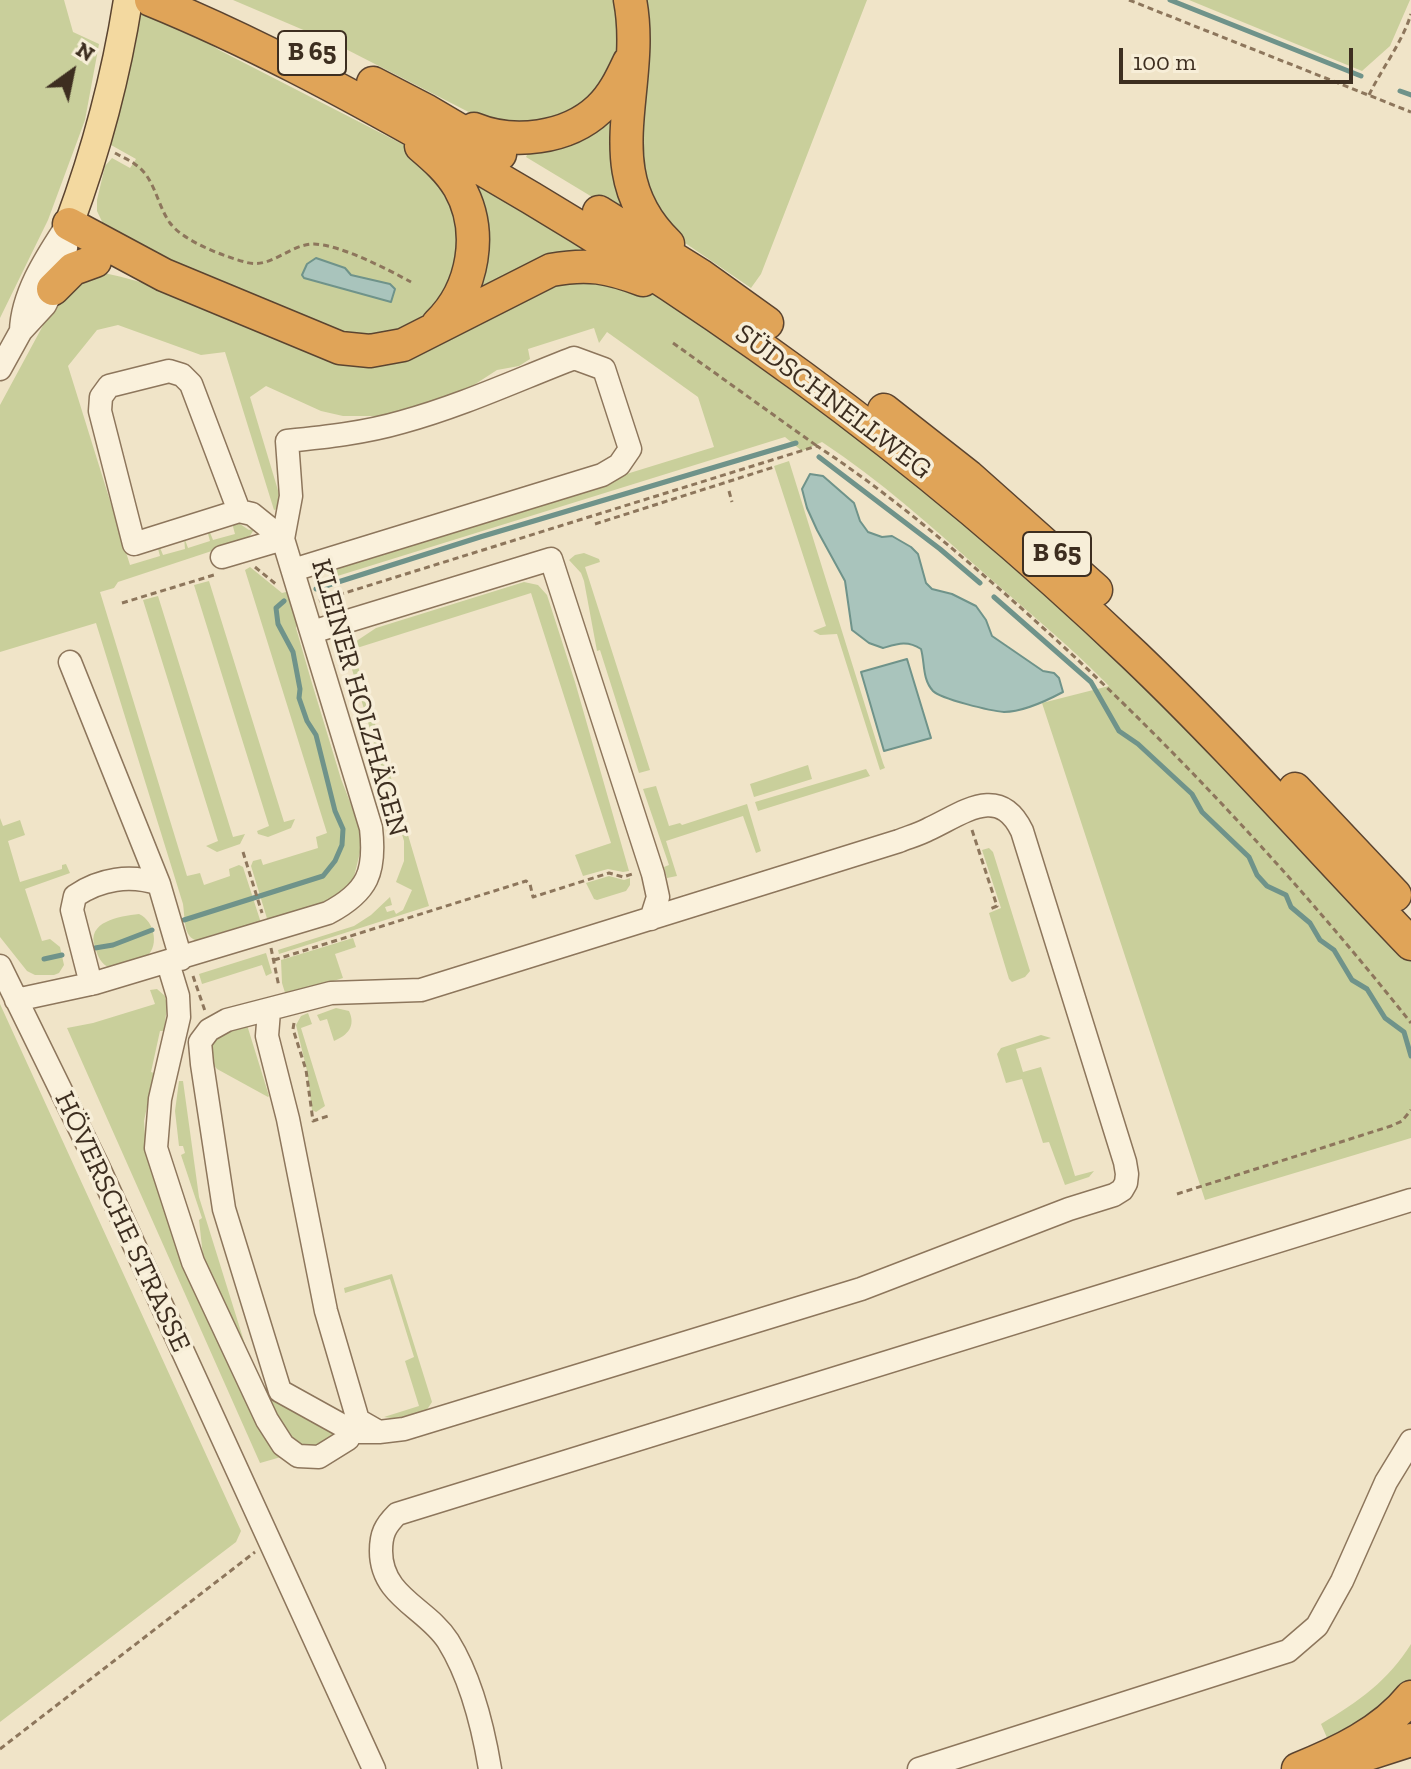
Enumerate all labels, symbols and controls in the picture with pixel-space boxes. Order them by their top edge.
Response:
road number: B 65 [278,31,346,75]
north arrow [32,32,112,112]
scale bar [1123,32,1357,82]
text: N [71,36,100,67]
text: 100 m [1133,47,1196,76]
street label: SÜDSCHNELLWEG [728,317,938,487]
road number: B 65 [1023,532,1091,576]
street label: KLEINER HOLZHÄGEN [303,556,415,840]
street label: HÖVERSCHE STRASSE [47,1087,197,1357]

